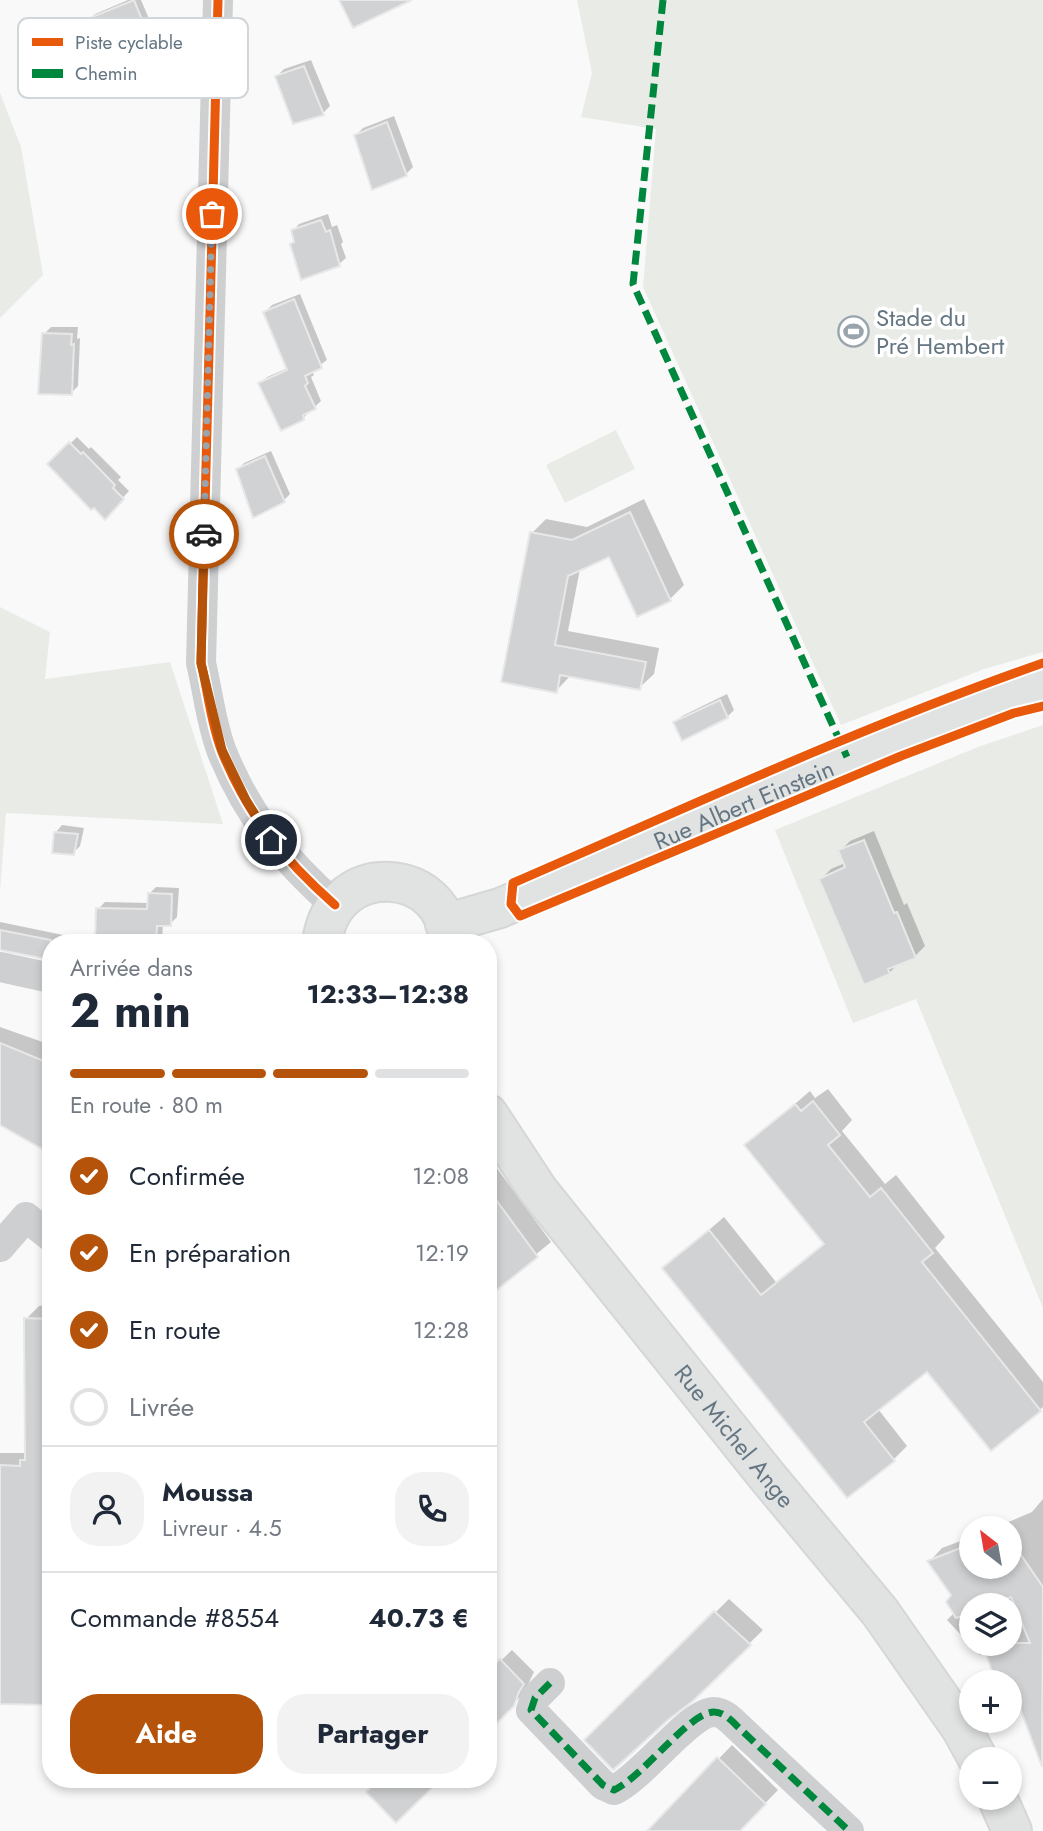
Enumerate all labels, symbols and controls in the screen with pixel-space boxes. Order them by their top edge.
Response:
legend [18,18,248,98]
text: Piste cyclable [75,29,183,56]
text: Chemin [75,60,138,87]
pin [182,184,242,244]
icon: bag [193,195,231,233]
place label: Stade du Pré Hembert [876,300,1005,363]
sports icon: Stade du Pré Hembert [836,314,870,348]
courier [169,499,239,569]
icon: car [185,515,223,553]
street label: Rue Albert Einstein [648,750,839,858]
pin [241,810,301,870]
icon: home [252,821,290,859]
text: Arrivée dans [70,951,193,985]
text: 12:33–12:38 [307,975,469,1013]
text: 2 min [70,978,191,1044]
text: En route · 80 m [70,1088,223,1122]
icon: check [70,1157,108,1195]
text: Confirmée [129,1157,245,1195]
text: 12:08 [412,1159,469,1193]
icon: check [70,1234,108,1272]
text: En préparation [129,1234,291,1272]
text: 12:19 [415,1236,469,1270]
icon: check [70,1311,108,1349]
text: En route [129,1311,221,1349]
text: 12:28 [413,1313,469,1347]
street label: Rue Michel Ange [666,1357,803,1515]
text: Livrée [129,1388,194,1426]
button: person [70,1472,144,1546]
button: phone [395,1472,469,1546]
text: Moussa [162,1473,253,1511]
text: Livreur · 4.5 [162,1511,282,1545]
north arrow [959,1516,1022,1578]
map controls [959,1516,1022,1810]
button: layers [959,1593,1022,1656]
text: Commande #8554 [70,1599,279,1637]
text: 40.73 € [369,1599,469,1637]
button: + [959,1670,1022,1733]
button: Aide [70,1694,263,1774]
button: Partager [277,1694,469,1774]
button: − [959,1747,1022,1810]

